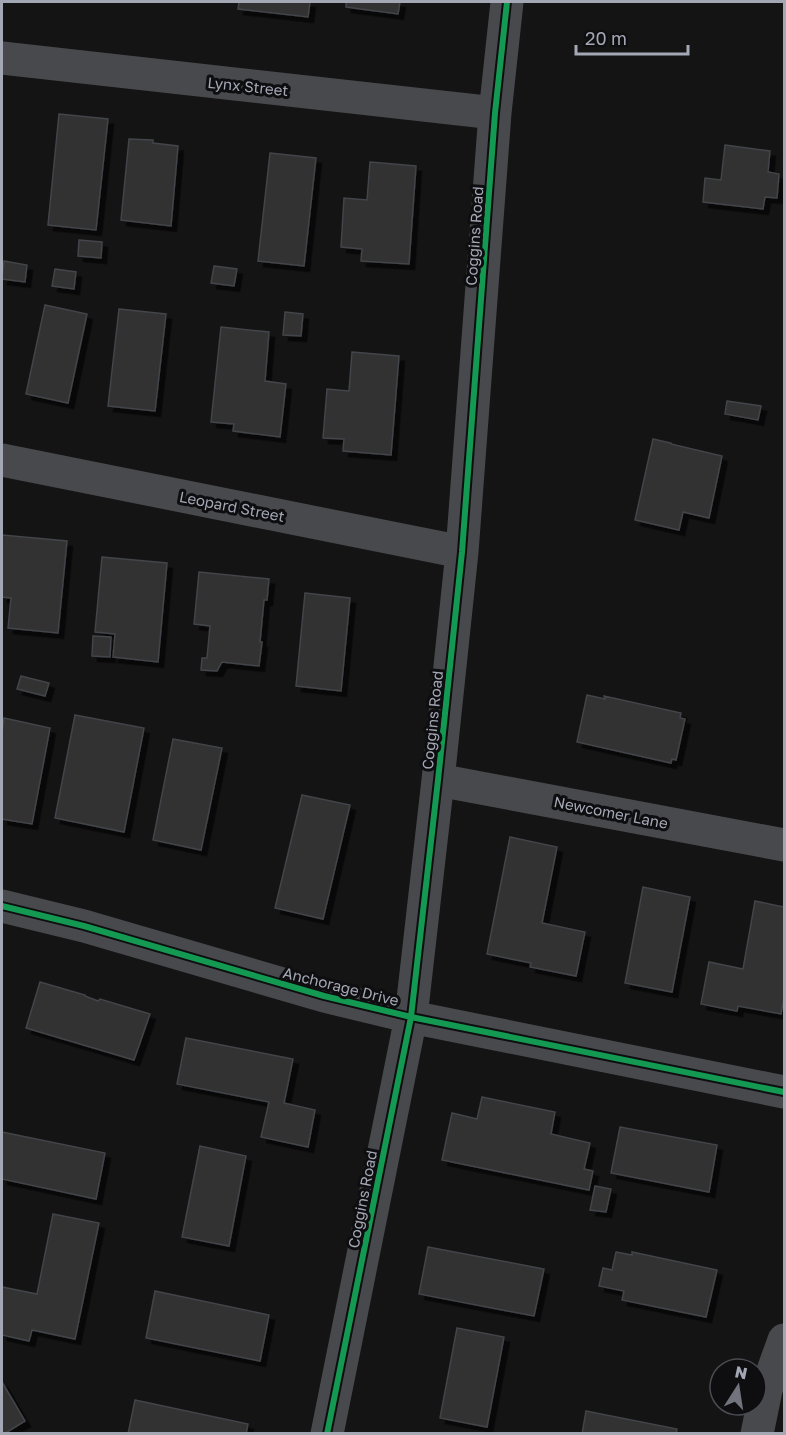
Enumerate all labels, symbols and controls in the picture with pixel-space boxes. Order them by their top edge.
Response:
scale bar [576,18,688,56]
text: 20 m [585,27,627,49]
street label: Lynx Street [207,73,289,99]
street label: Coggins Road [462,186,486,286]
street label: Leopard Street [178,487,286,525]
street label: Coggins Road [418,670,446,770]
street label: Newcomer Lane [552,792,670,832]
street label: Anchorage Drive [281,963,401,1009]
street label: Coggins Road [344,1149,380,1249]
north arrow [708,1357,768,1417]
text: N [733,1361,749,1383]

